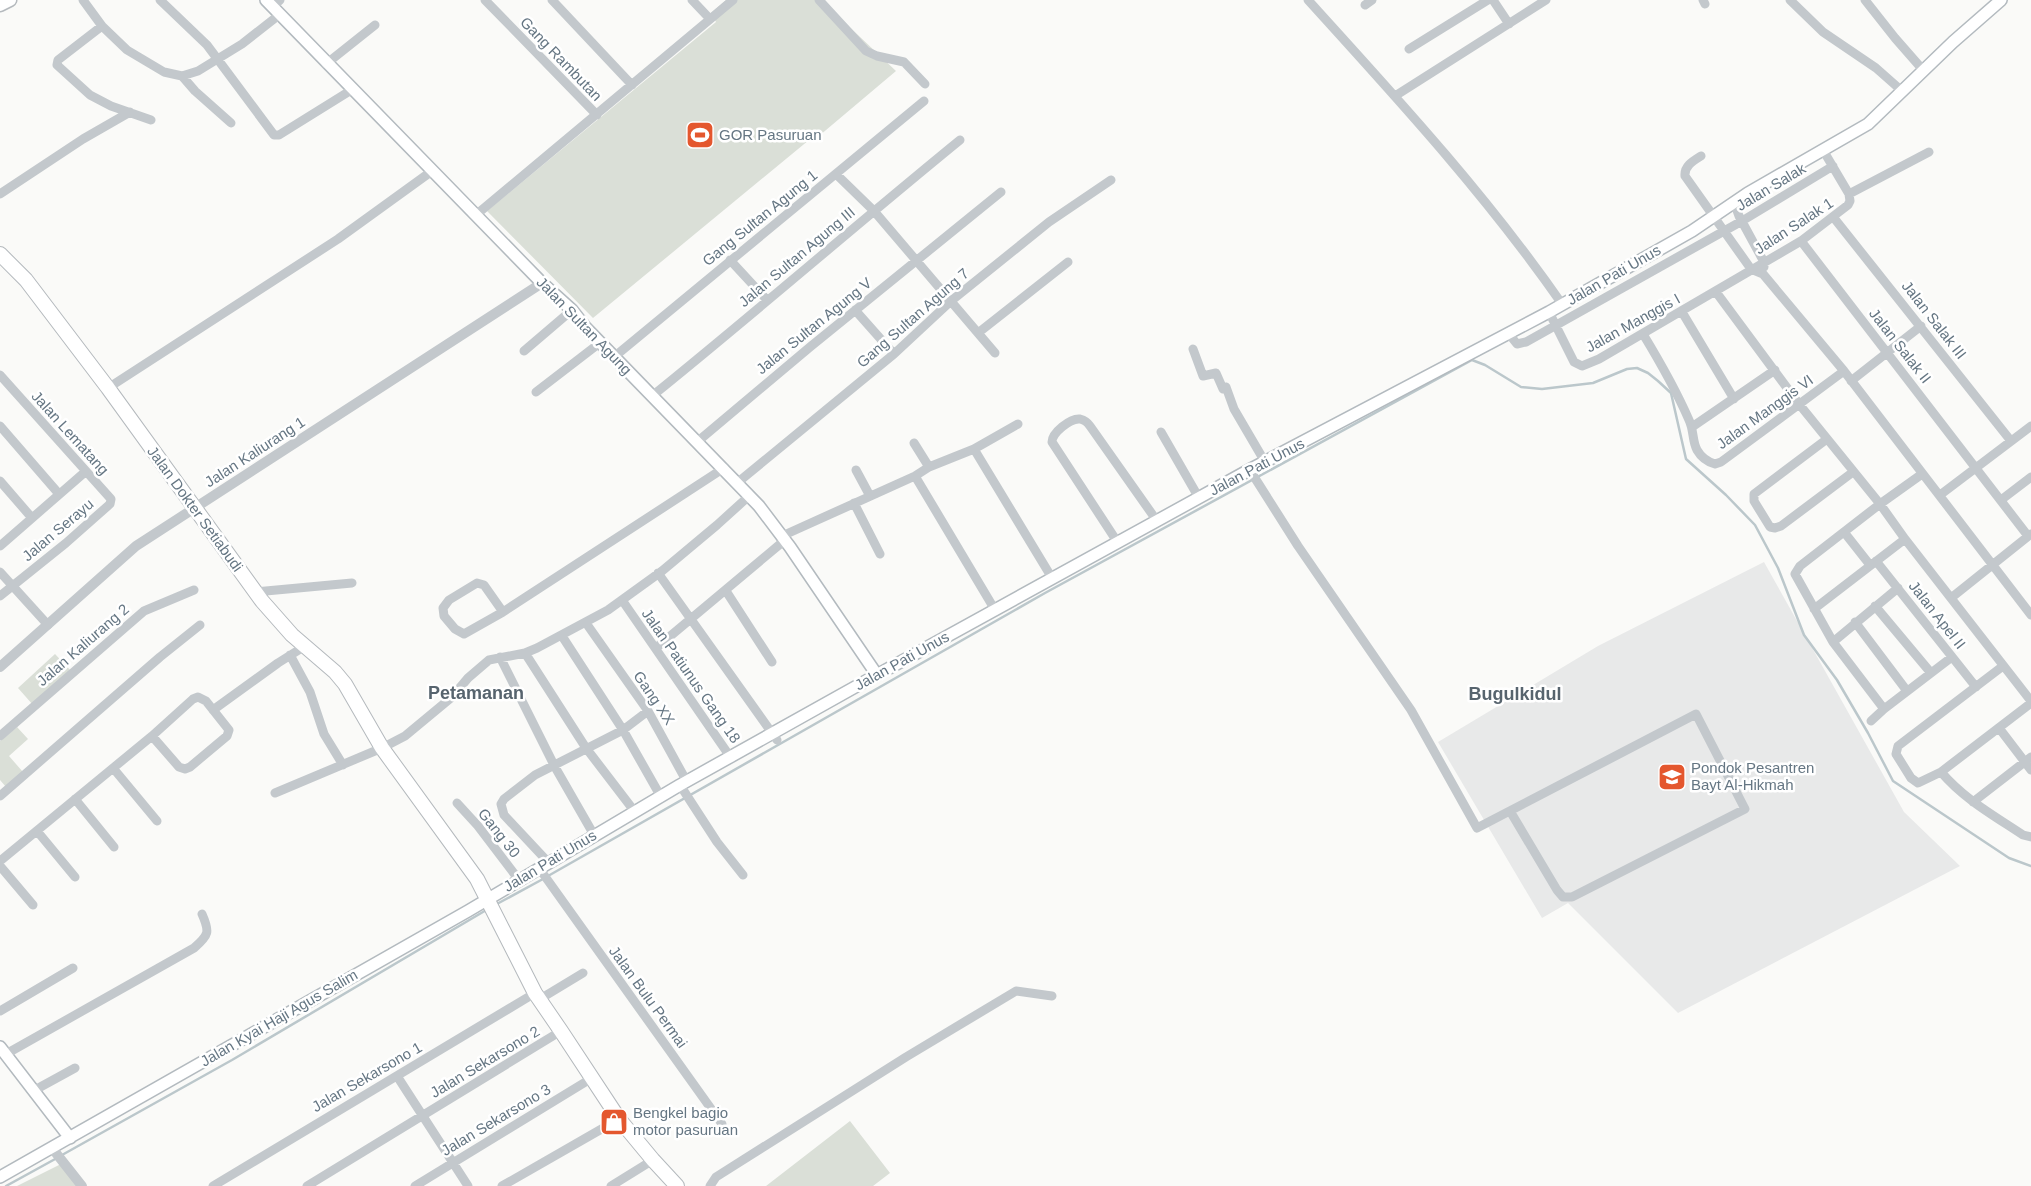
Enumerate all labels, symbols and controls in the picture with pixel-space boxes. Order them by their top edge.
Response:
street label: Gang Rambutan [517,13,606,104]
sports icon: GOR Pasuruan [685,120,715,150]
place label: GOR Pasuruan [719,126,822,143]
street label: Jalan Salak [1733,159,1809,214]
street label: Gang Sultan Agung 1 [699,166,820,269]
street label: Jalan Salak 1 [1751,194,1836,257]
street label: Jalan Sultan Agung III [735,203,858,310]
street label: Jalan Pati Unus [1564,241,1663,308]
street label: Gang Sultan Agung 7 [853,264,972,371]
street label: Jalan Sultan Agung [533,273,635,378]
street label: Jalan Sultan Agung V [753,274,875,377]
street label: Jalan Salak III [1898,277,1970,363]
street label: Jalan Manggis I [1583,290,1683,355]
street label: Jalan Salak II [1865,305,1935,387]
street label: Jalan Manggis VI [1713,371,1816,452]
street label: Jalan Lematang [28,387,112,478]
street label: Jalan Kaliurang 1 [201,413,308,490]
street label: Jalan Pati Unus [1206,434,1307,499]
street label: Jalan Dokter Setiabudi [144,443,247,575]
street label: Jalan Serayu [19,495,97,564]
street label: Jalan Apel II [1906,577,1969,652]
street label: Jalan Kaliurang 2 [33,600,132,689]
street label: Jalan Patiunus Gang 18 [639,605,744,746]
street label: Jalan Pati Unus [852,628,952,693]
street label: Gang XX [630,668,678,728]
district label: Petamanan [428,683,524,703]
district label: Bugulkidul [1469,684,1562,704]
place label: Pondok Pesantren Bayt Al-Hikmah [1691,759,1814,793]
school or university icon: Pondok Pesantren Bayt Al-Hikmah [1657,762,1687,792]
street label: Gang 30 [475,805,524,861]
street label: Jalan Pati Unus [500,826,599,895]
street label: Jalan Bulu Permai [606,942,691,1051]
street label: Jalan Kyai Haji Agus Salim [197,966,360,1070]
street label: Jalan Sekarsono 2 [427,1022,542,1101]
street label: Jalan Sekarsono 1 [309,1038,425,1115]
street label: Jalan Sekarsono 3 [438,1080,553,1159]
place label: Bengkel bagio motor pasuruan [633,1104,738,1138]
shop icon: Bengkel bagio motor pasuruan [599,1107,629,1137]

